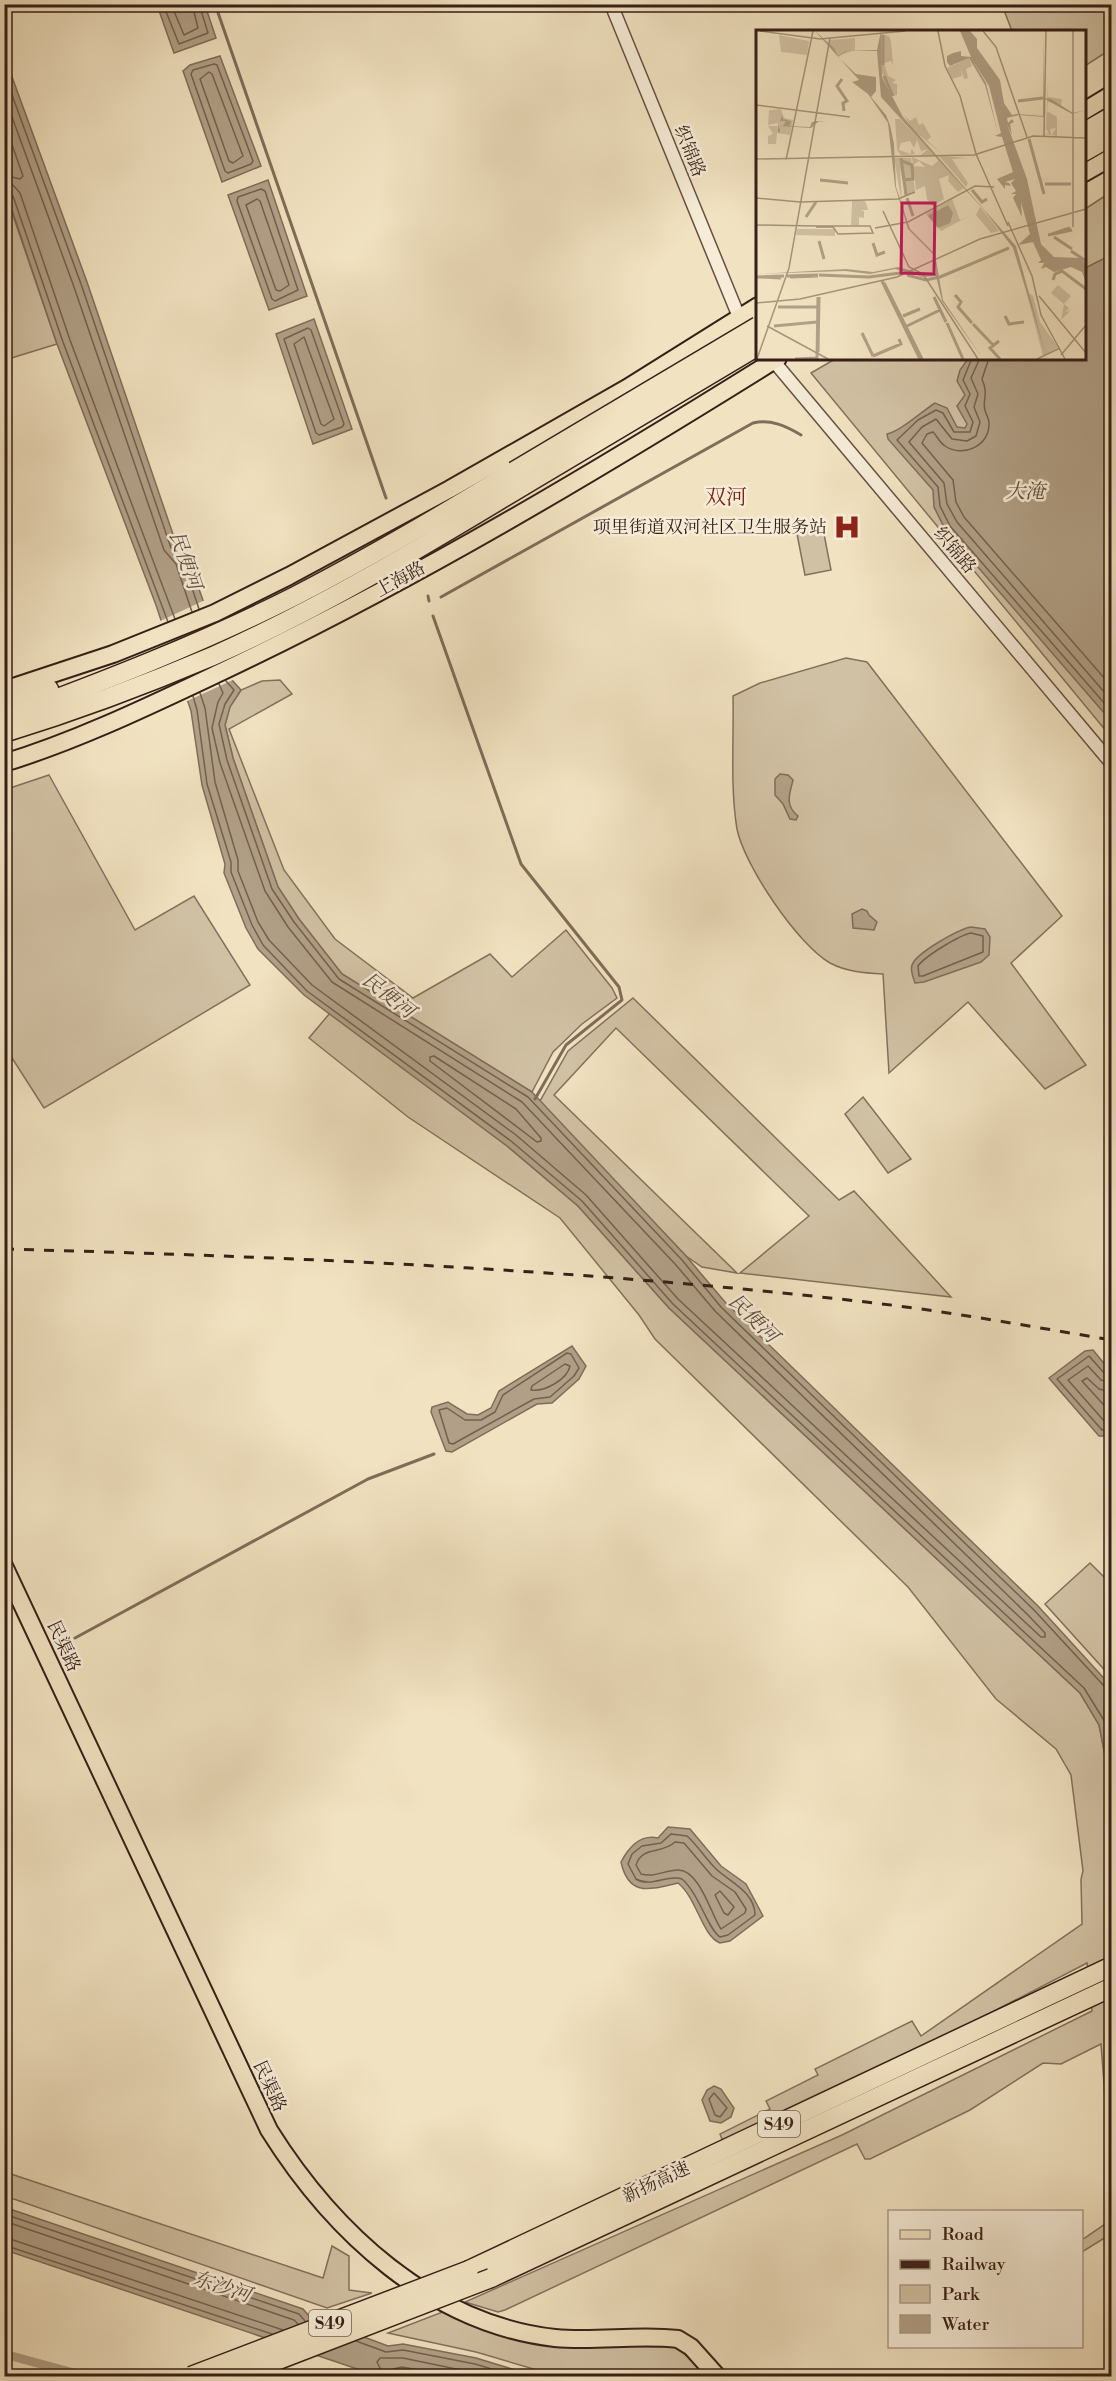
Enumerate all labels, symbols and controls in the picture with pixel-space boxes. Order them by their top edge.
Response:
inset map [756,30,1086,360]
street label: 织锦路 [669,122,710,181]
water label: 大淹 [1005,480,1048,505]
district label: 双河 [705,485,747,511]
hospital icon: 项里街道双河社区卫生服务站 [832,512,862,542]
place label: 项里街道双河社区卫生服务站 [593,516,827,539]
street label: 织锦路 [928,522,981,578]
water label: 民便河 [163,528,207,596]
street label: 上海路 [371,556,429,603]
water label: 民便河 [357,968,422,1026]
water label: 民便河 [723,1289,785,1351]
street label: 民渠路 [42,1617,85,1676]
street label: 民渠路 [248,2057,291,2116]
road number: S49 [758,2111,800,2137]
street label: 新扬高速 [619,2157,694,2208]
legend [888,2210,1083,2348]
text: Road [942,2223,985,2246]
text: Railway [942,2253,1006,2276]
water label: 东沙河 [189,2266,257,2310]
text: Park [942,2283,981,2306]
road number: S49 [309,2310,351,2336]
text: Water [941,2313,990,2336]

